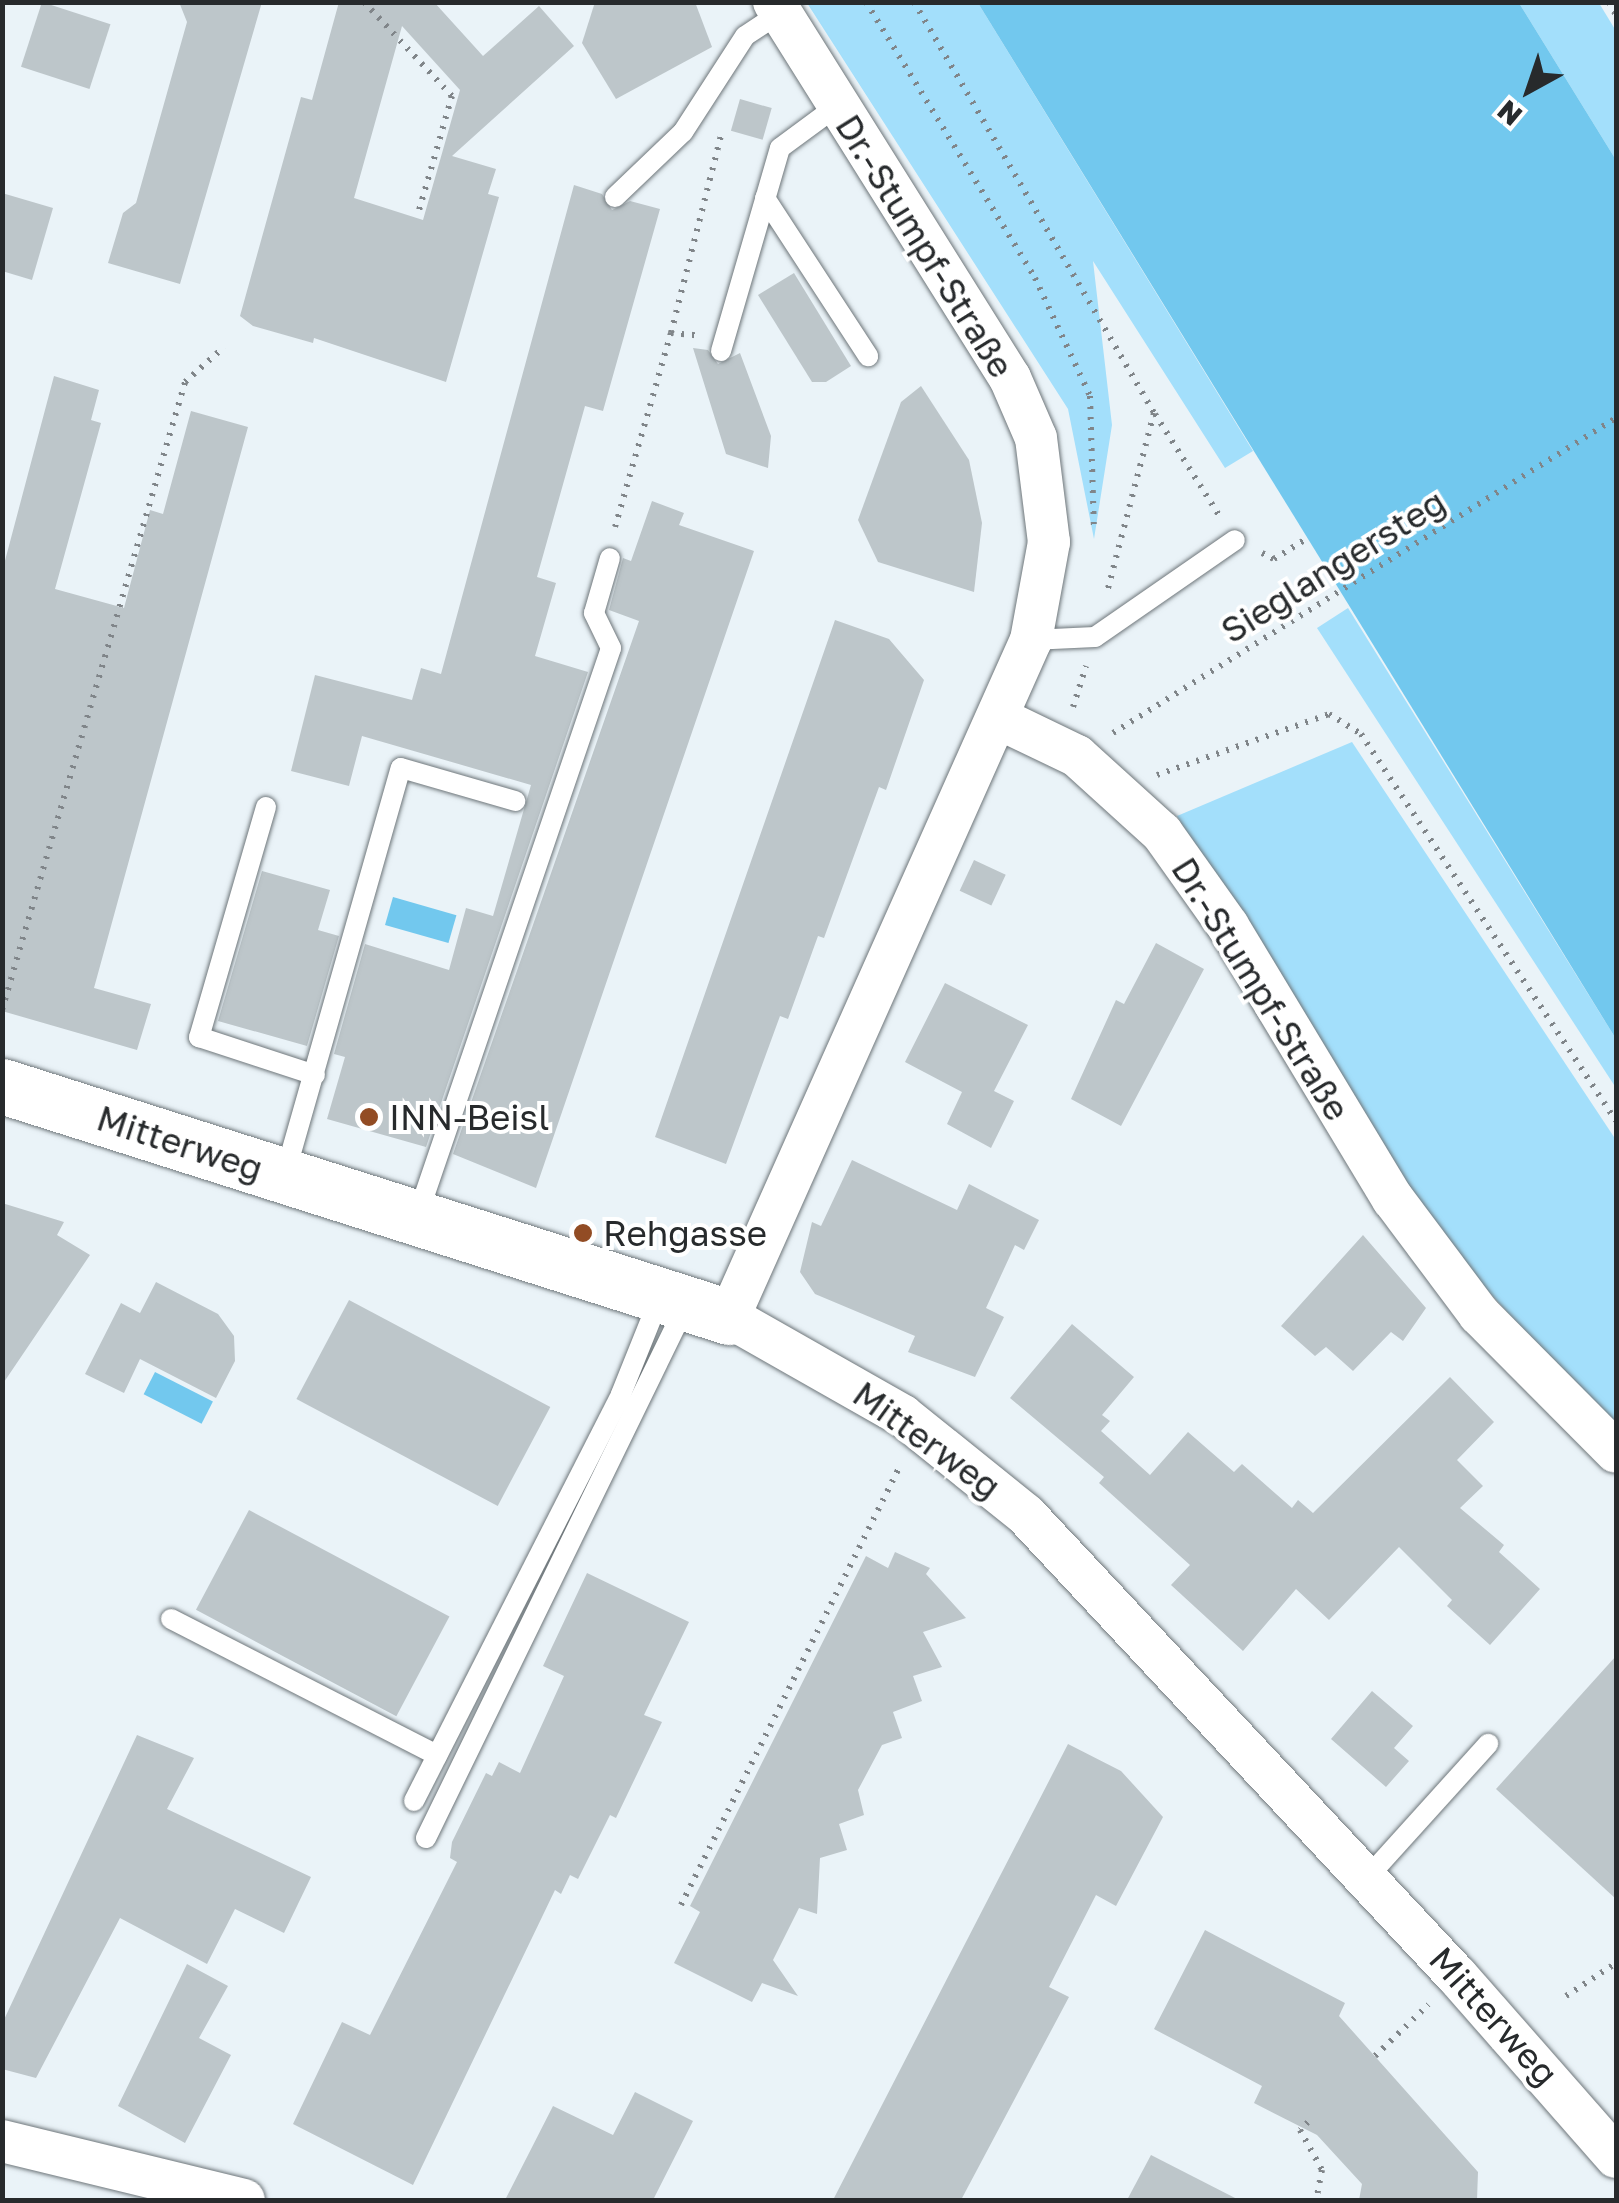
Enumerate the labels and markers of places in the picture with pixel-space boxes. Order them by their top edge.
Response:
place label: INN-Beisl [389,1096,549,1138]
marker: INN-Beisl [358,1106,380,1128]
place label: Rehgasse [603,1212,767,1254]
marker: Rehgasse [572,1222,594,1244]

